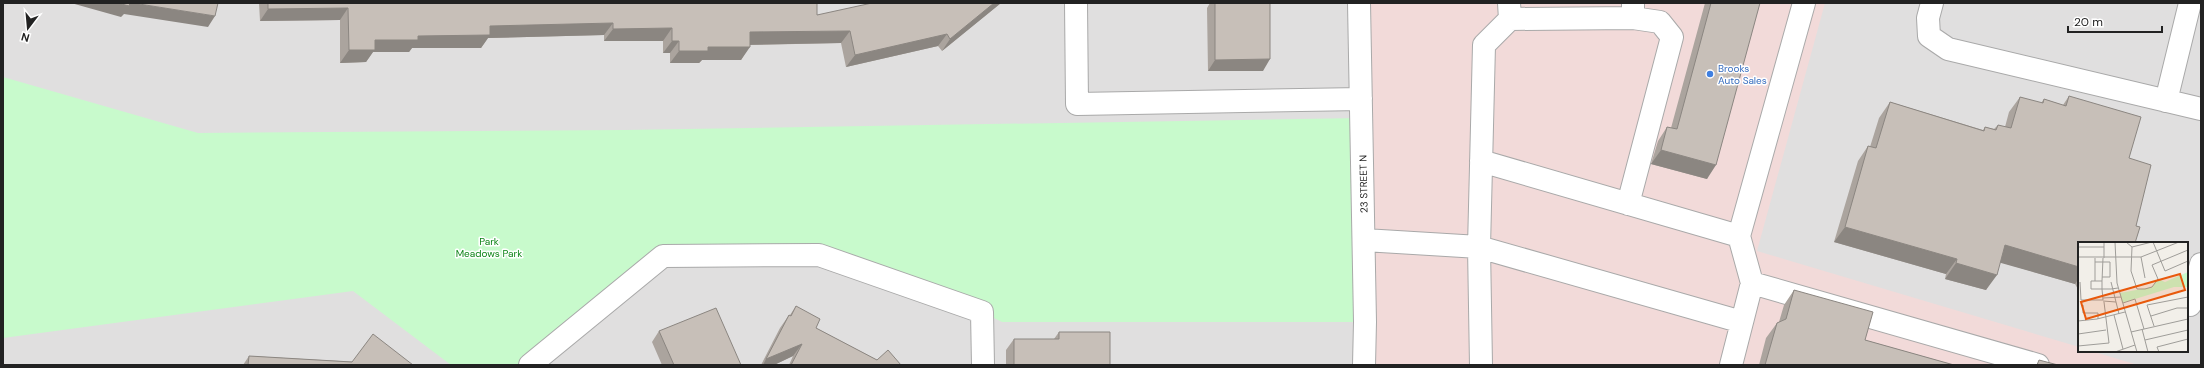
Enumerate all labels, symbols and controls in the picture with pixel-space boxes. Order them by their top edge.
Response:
north arrow [8,8,48,48]
scale bar [2068,8,2162,34]
text: 20 m [2074,14,2103,30]
text: N [19,30,31,45]
place label: Brooks Auto Sales [1718,62,1767,87]
marker: Brooks Auto Sales [1705,69,1715,79]
street label: 23 STREET N [1356,155,1371,213]
park label: Park Meadows Park [456,235,522,260]
inset map [2078,242,2188,352]

